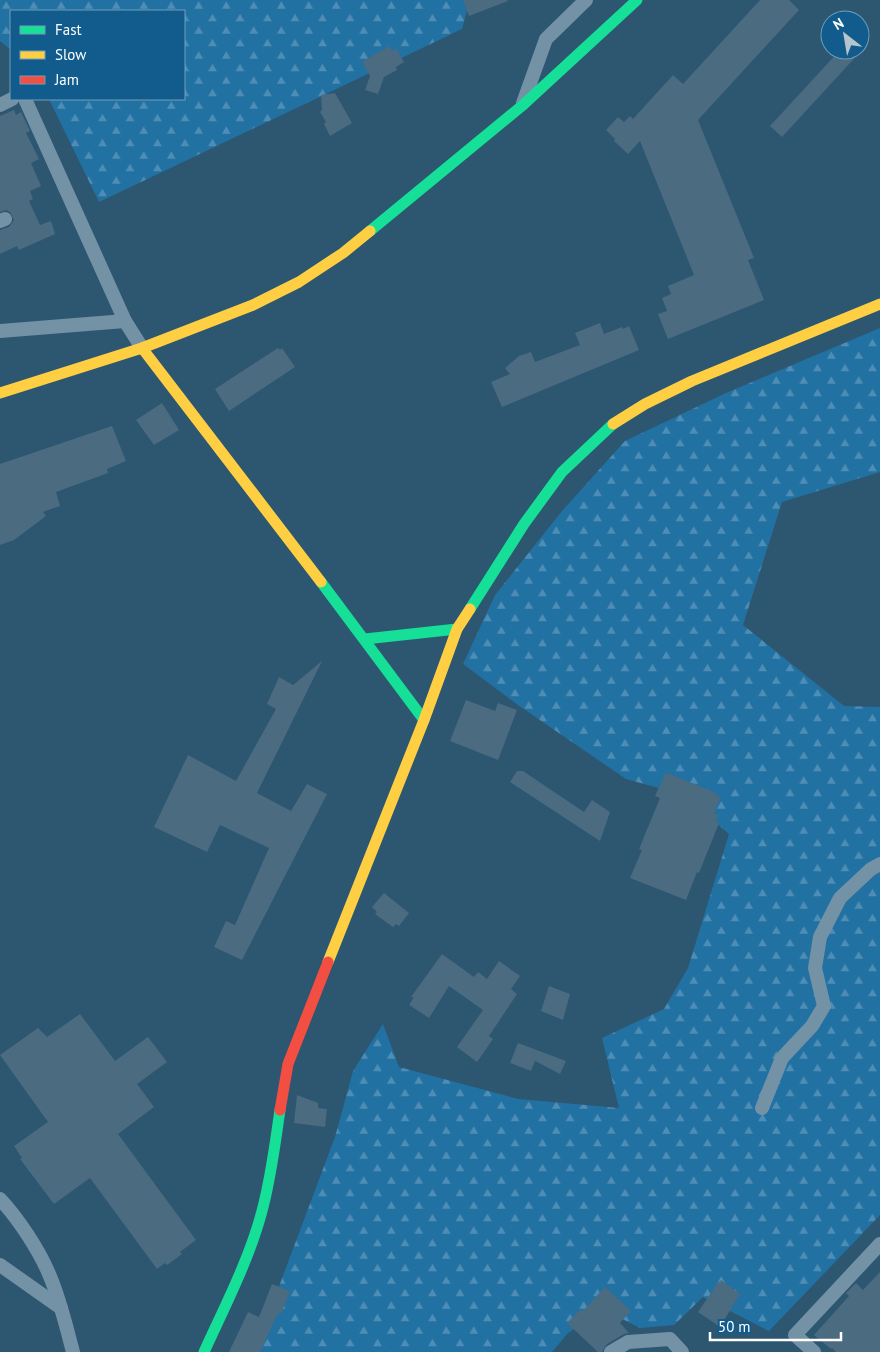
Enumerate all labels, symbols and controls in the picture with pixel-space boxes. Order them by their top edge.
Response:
legend [10,10,185,100]
north arrow [820,10,870,60]
text: N [830,14,847,34]
text: Fast [55,20,82,39]
text: Slow [55,45,86,64]
text: Jam [54,70,79,89]
scale bar [710,1310,841,1342]
text: 50 m [718,1317,751,1336]

